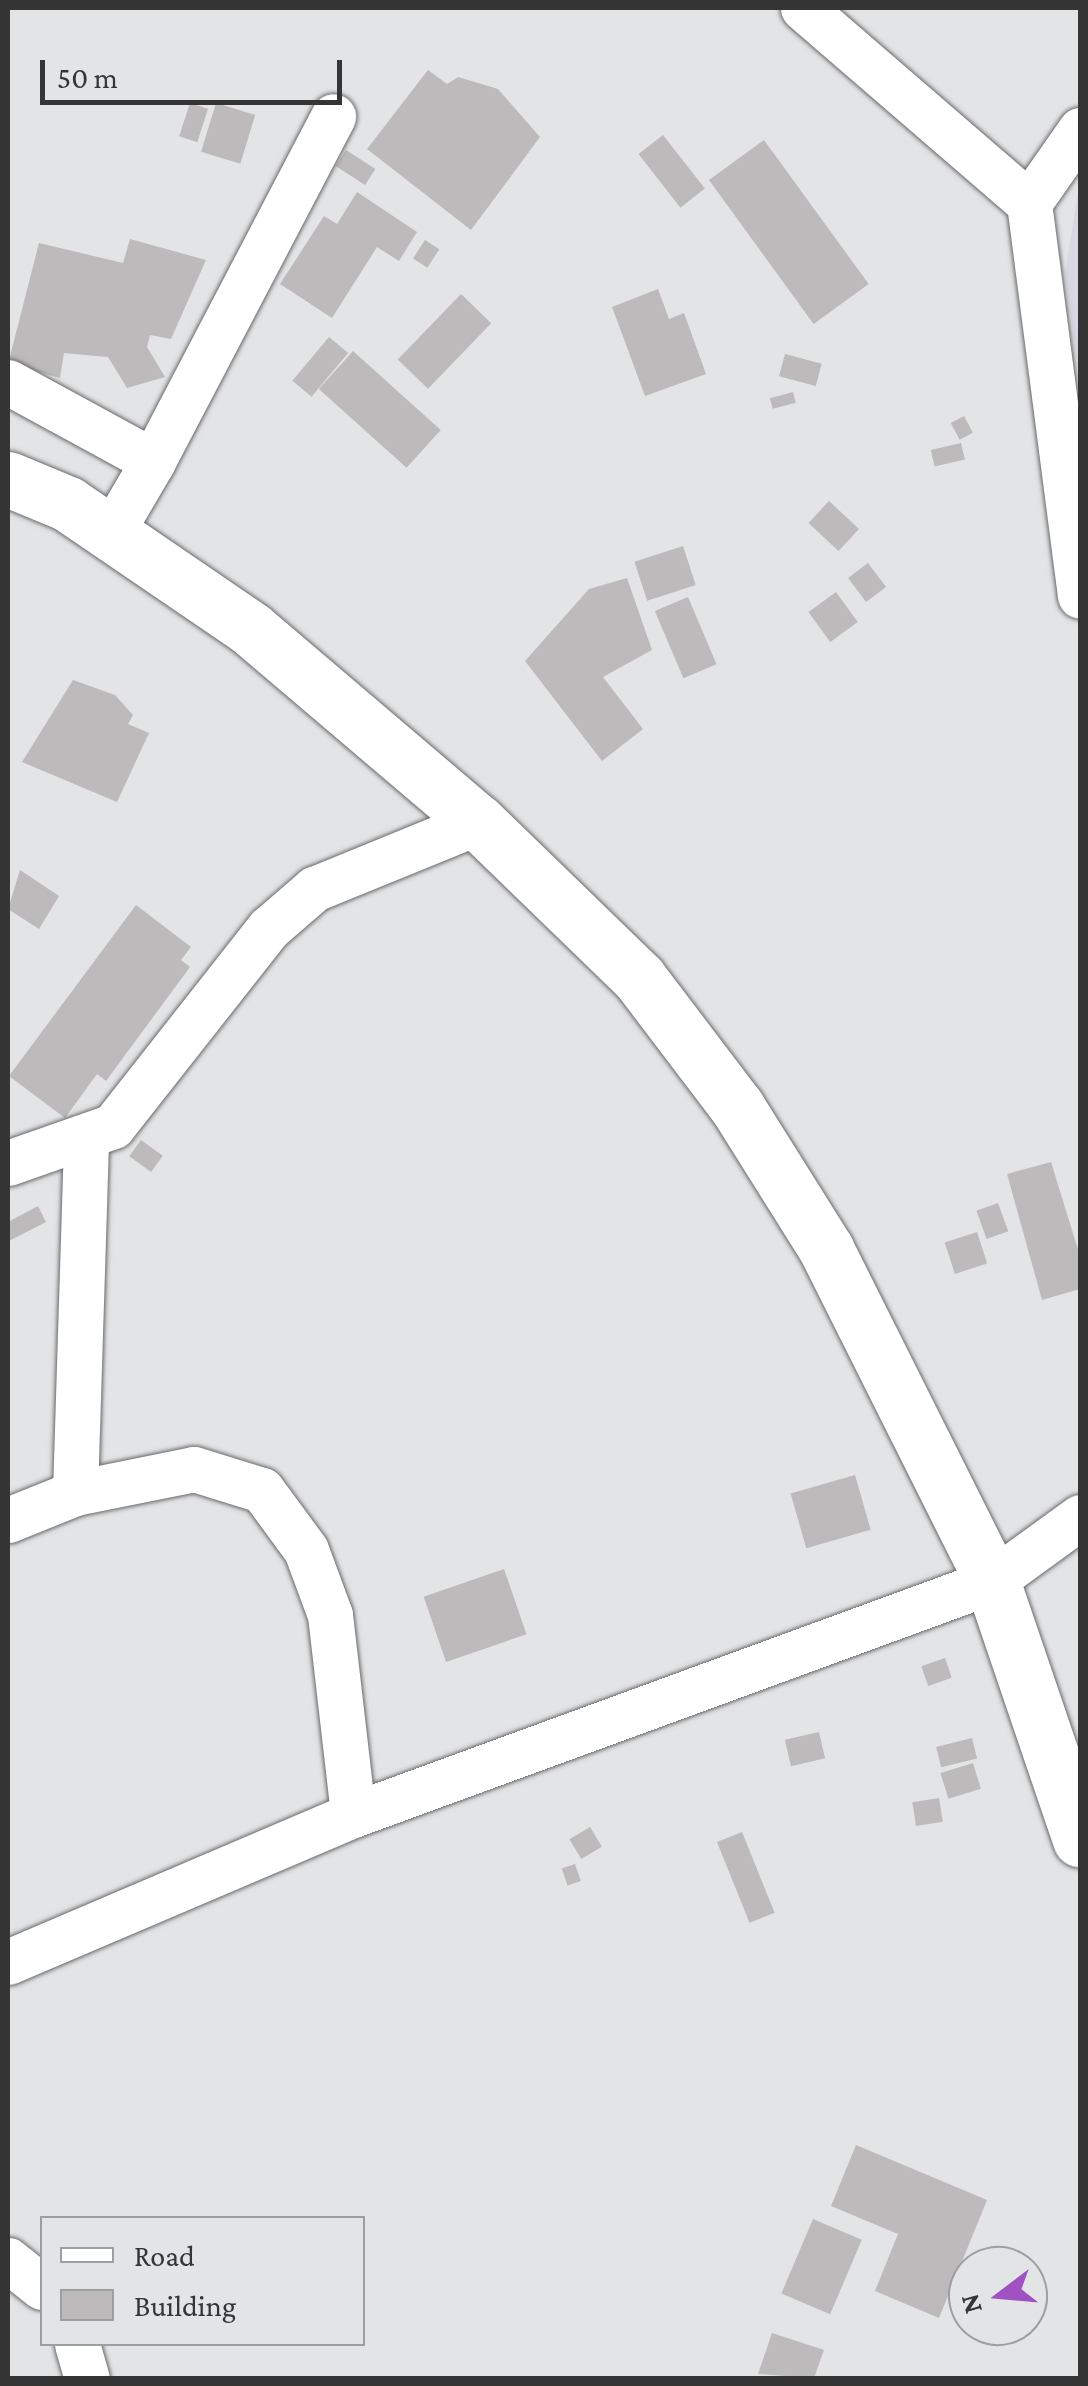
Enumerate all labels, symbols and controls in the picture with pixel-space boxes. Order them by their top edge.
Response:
scale bar [45,40,348,102]
text: 50 m [57,61,118,94]
legend [40,2216,365,2346]
text: Road [134,2239,195,2272]
north arrow [948,2246,1048,2346]
text: Building [134,2289,236,2322]
text: N [953,2290,988,2317]

